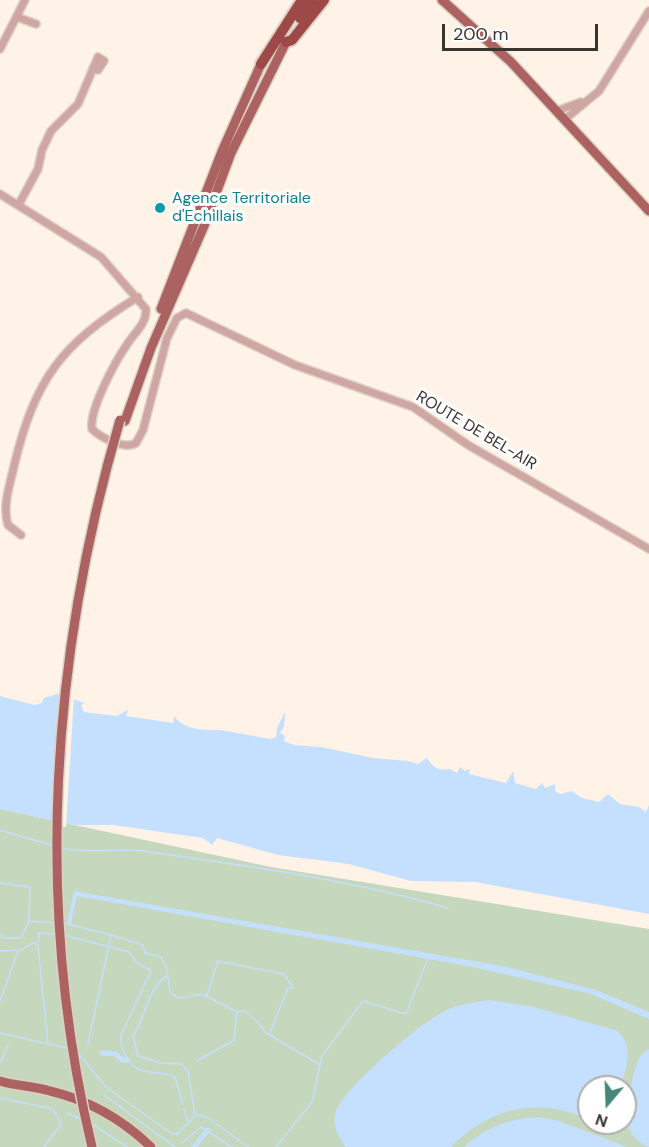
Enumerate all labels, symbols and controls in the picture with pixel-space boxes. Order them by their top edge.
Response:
scale bar [445,12,601,50]
text: 200 m [453,22,509,46]
place label: Agence Territoriale d'Echillais [172,189,311,227]
marker: Agence Territoriale d'Echillais [153,201,167,215]
street label: ROUTE DE BEL-AIR [412,387,540,475]
north arrow [577,1075,637,1135]
text: N [593,1109,611,1132]

